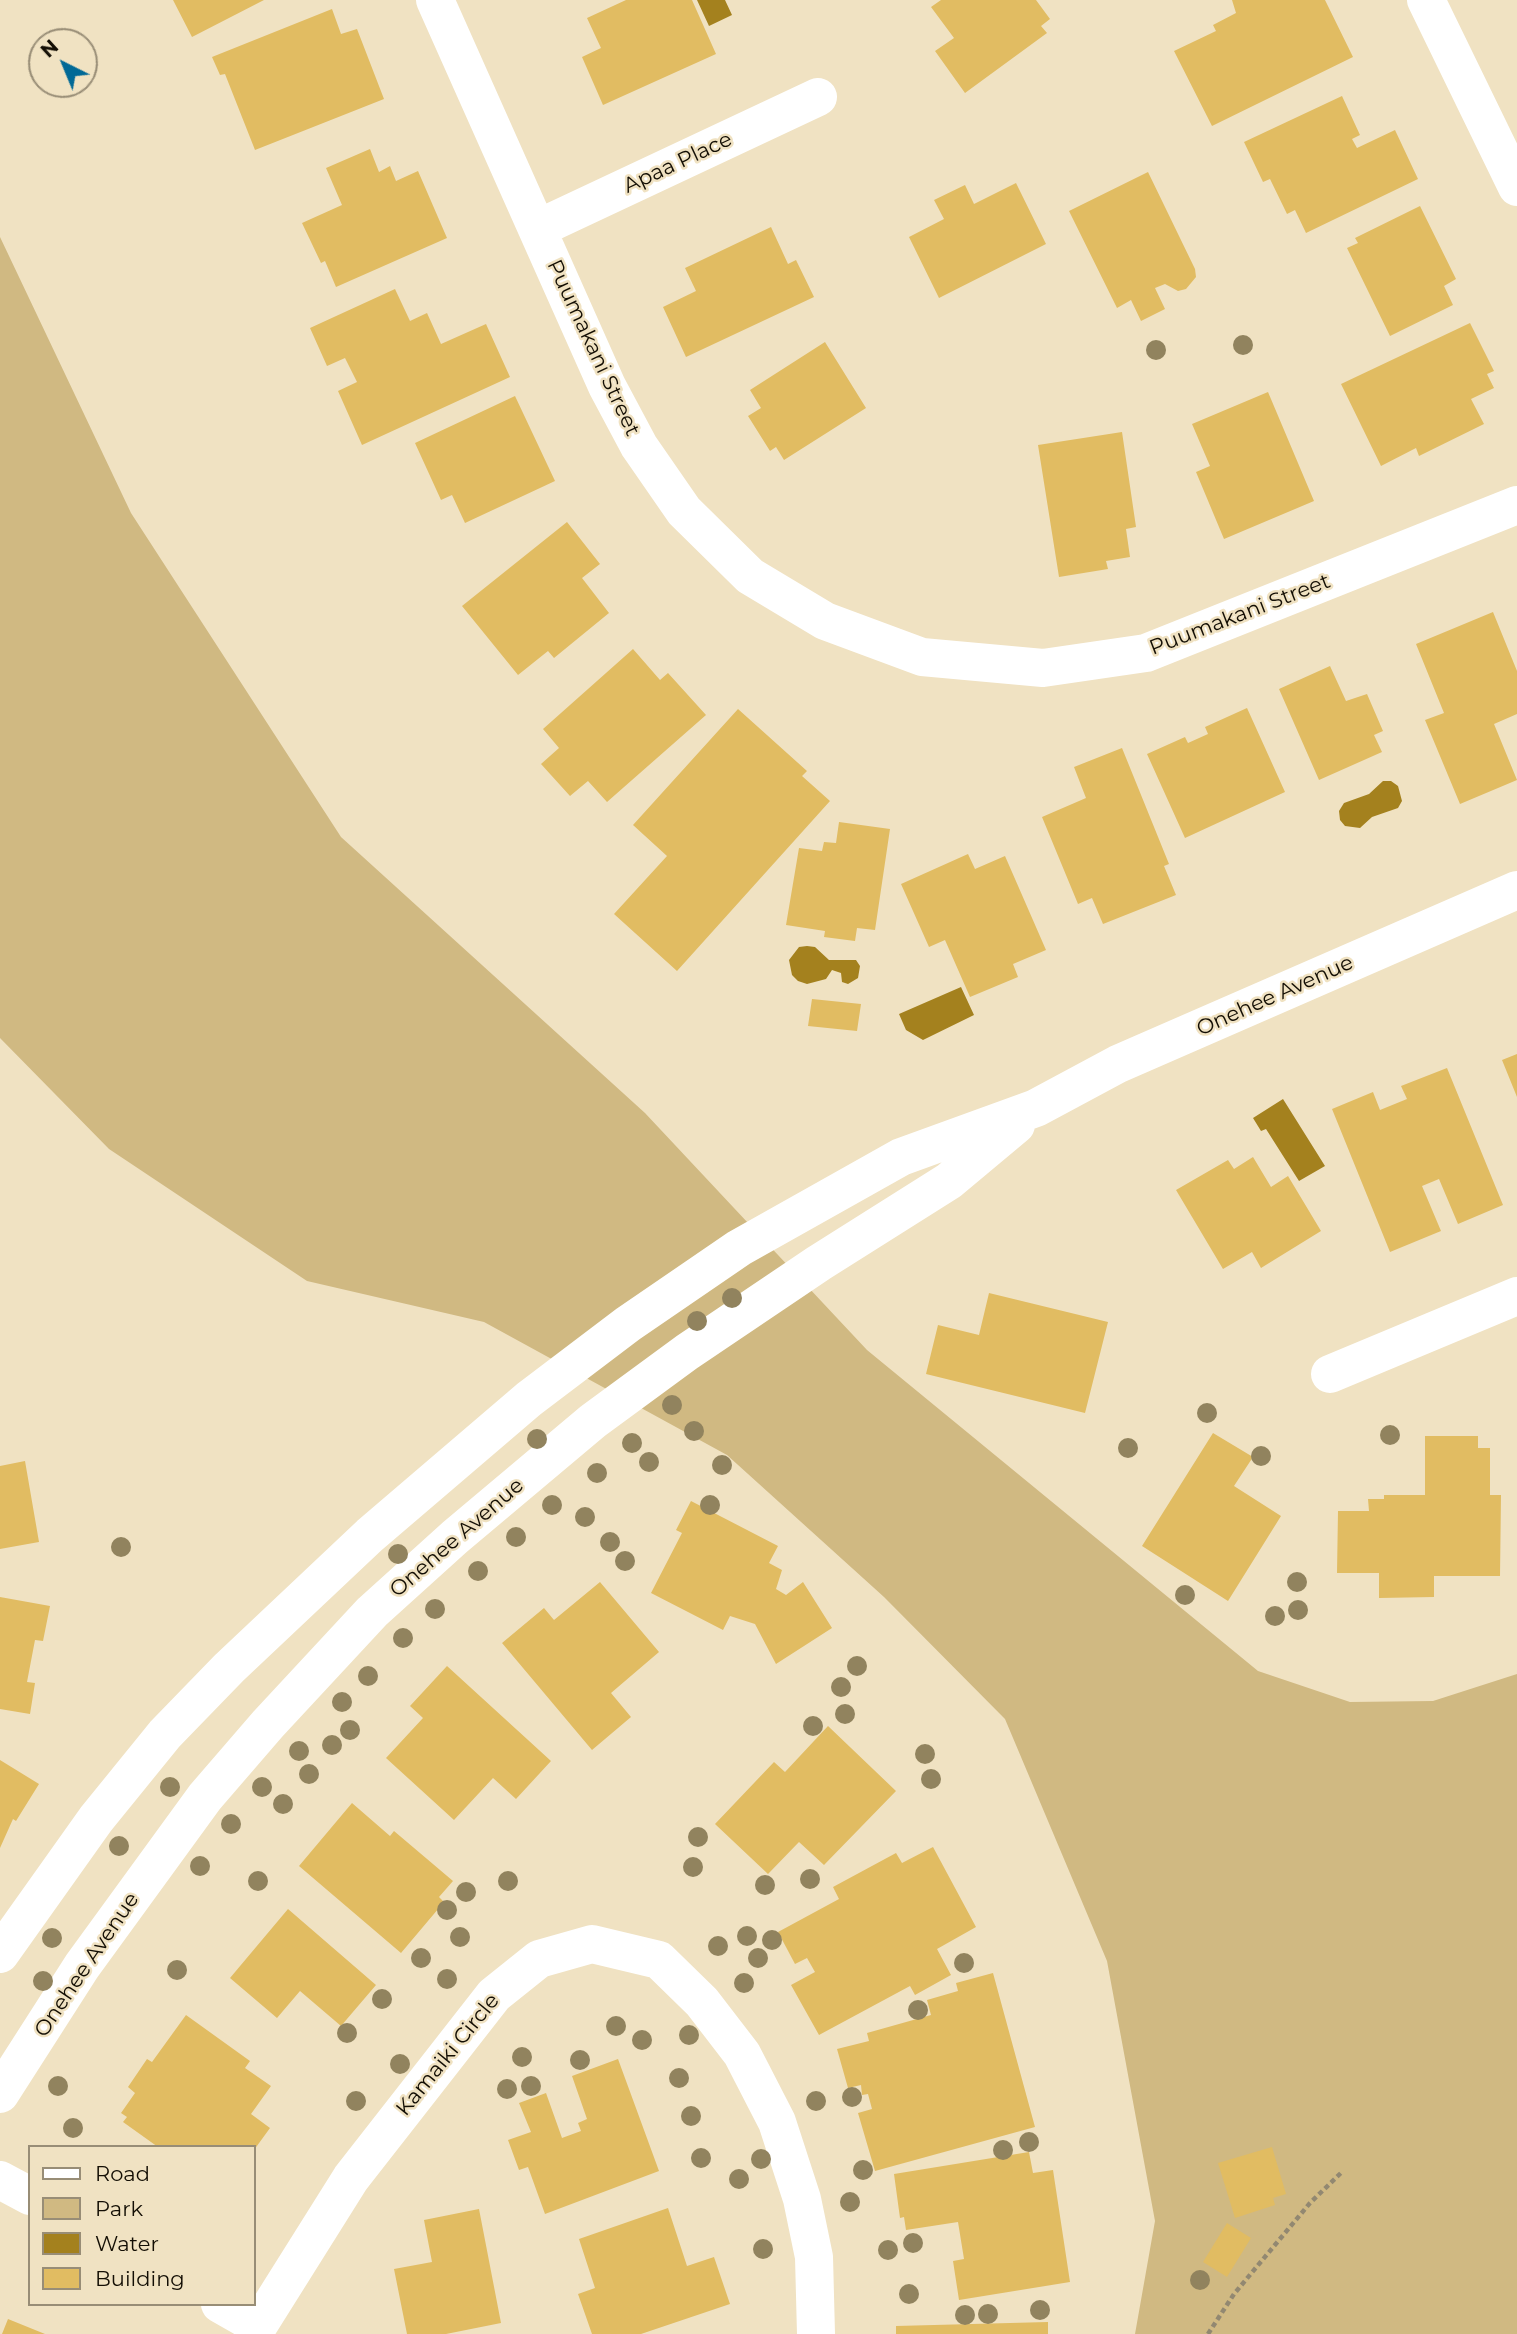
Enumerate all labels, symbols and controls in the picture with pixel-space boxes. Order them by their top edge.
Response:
north arrow [28,28,98,98]
text: N [36,35,63,62]
street label: Apaa Place [620,127,736,199]
street label: Puumakani Street [541,256,645,440]
street label: Puumakani Street [1146,569,1334,661]
street label: Onehee Avenue [1193,950,1357,1042]
street label: Onehee Avenue [385,1473,529,1603]
street label: Onehee Avenue [29,1888,145,2042]
street label: Kamaiki Circle [391,1989,505,2121]
legend [28,2145,256,2306]
text: Road [95,2161,150,2186]
text: Park [95,2196,143,2221]
text: Water [95,2231,159,2256]
text: Building [95,2266,185,2291]

